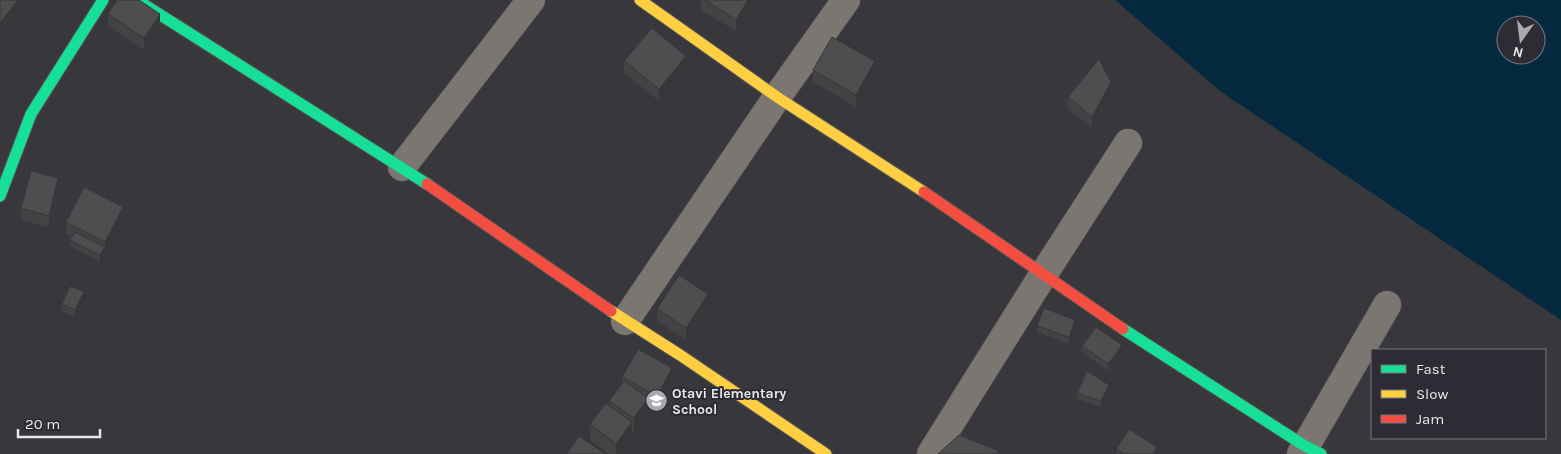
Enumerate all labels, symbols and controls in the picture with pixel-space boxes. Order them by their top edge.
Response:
north arrow [1496,15,1546,65]
text: N [1511,43,1525,62]
legend [1371,349,1546,439]
text: Fast [1416,360,1446,378]
place label: Otavi Elementary School [672,385,786,418]
text: Slow [1416,385,1448,403]
school or university icon: Otavi Elementary School [644,389,668,413]
scale bar [18,406,100,438]
text: Jam [1416,410,1444,428]
text: 20 m [25,415,60,433]

